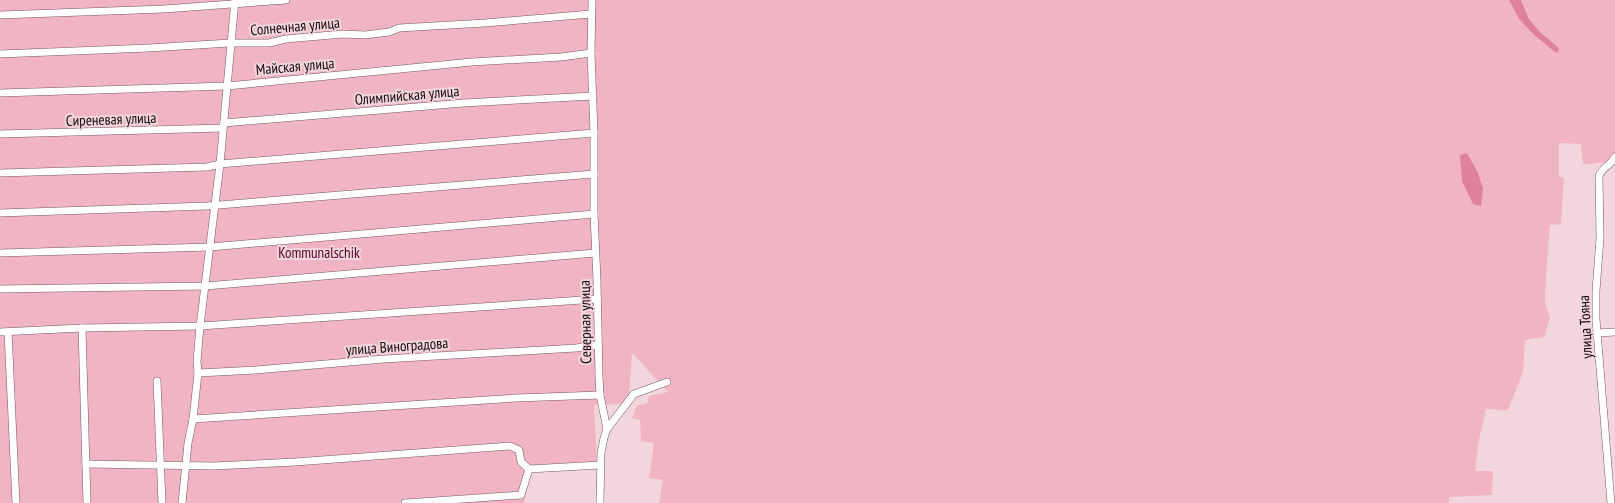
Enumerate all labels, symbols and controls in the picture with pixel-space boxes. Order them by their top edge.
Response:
street label: Солнечная улица [249,13,341,39]
street label: Майская улица [255,53,335,79]
street label: Олимпийская улица [354,81,460,109]
street label: Сиреневая улица [65,108,157,130]
park label: Kommunalschik [278,243,360,262]
street label: Северная улица [575,280,595,364]
street label: улица Тояна [1574,295,1596,359]
street label: улица Виноградова [345,333,449,359]

